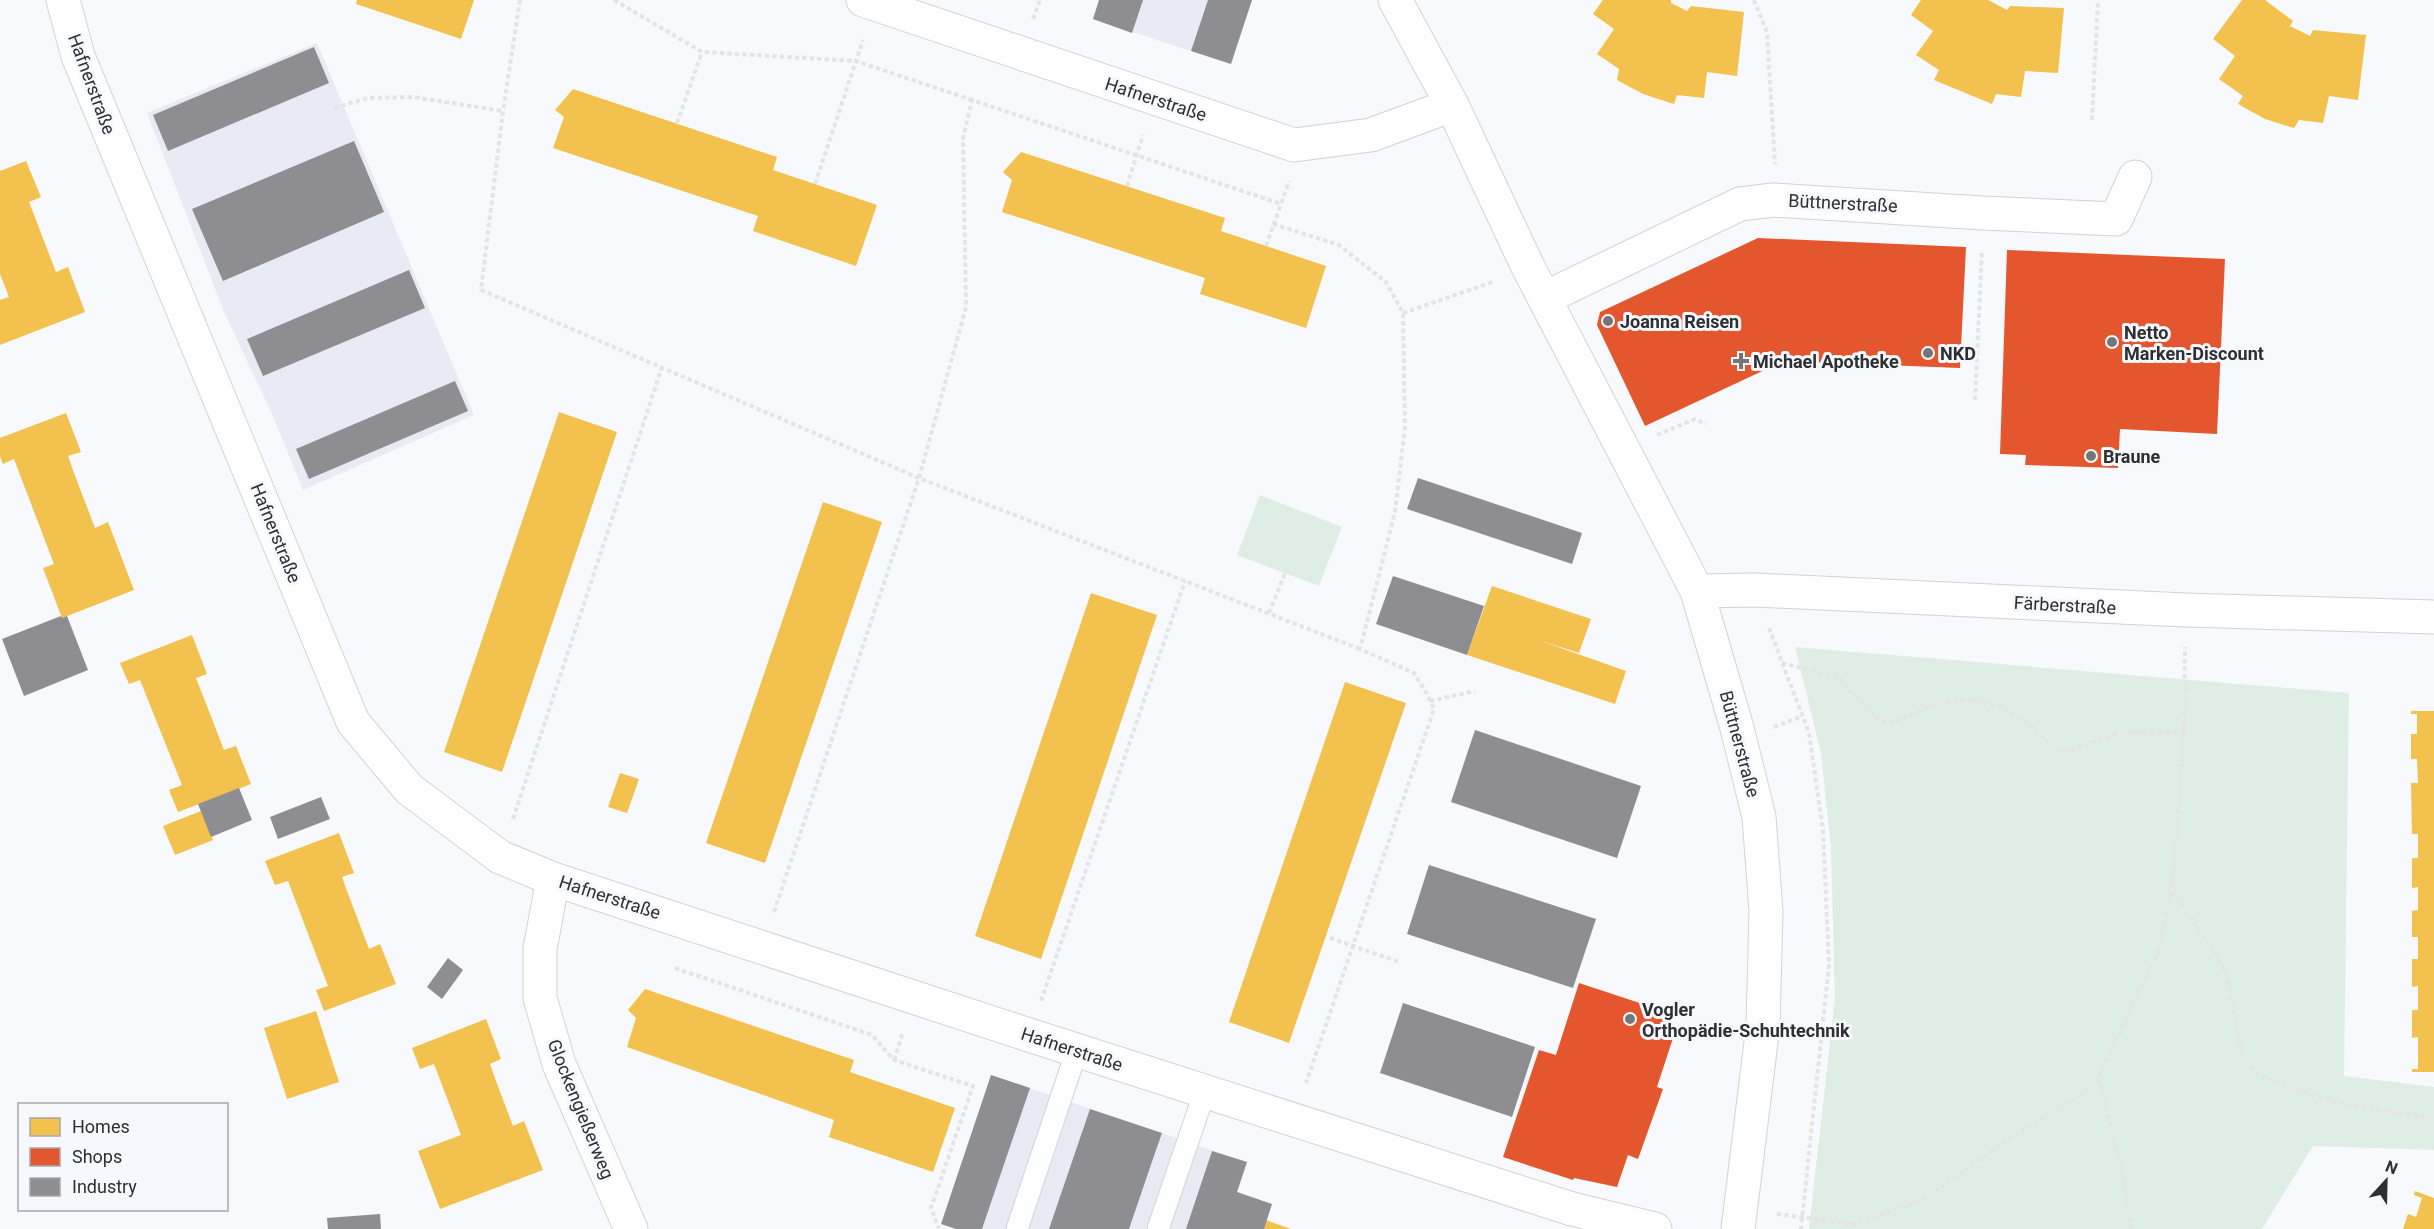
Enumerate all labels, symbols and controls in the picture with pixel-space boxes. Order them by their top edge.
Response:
street label: Hafnerstraße [64,31,120,137]
street label: Hafnerstraße [1103,73,1209,125]
street label: Büttnerstraße [1788,190,1898,216]
place label: Joanna Reisen [1620,311,1739,332]
marker: Joanna Reisen [1601,314,1615,328]
place label: Netto Marken-Discount [2124,322,2264,364]
marker: Netto Marken-Discount [2105,335,2119,349]
place label: NKD [1940,343,1976,364]
marker: NKD [1921,346,1935,360]
place label: Michael Apotheke [1753,351,1899,372]
marker: Michael Apotheke [1734,354,1748,368]
place label: Braune [2103,446,2161,467]
marker: Braune [2084,449,2098,463]
street label: Hafnerstraße [247,480,305,586]
street label: Färberstraße [2013,592,2117,618]
street label: Büttnerstraße [1716,688,1764,800]
street label: Hafnerstraße [557,871,663,923]
place label: Vogler Orthopädie-Schuhtechnik [1642,999,1850,1041]
marker: Vogler Orthopädie-Schuhtechnik [1623,1012,1637,1026]
street label: Hafnerstraße [1019,1023,1125,1075]
street label: Glockengießerweg [543,1036,619,1182]
legend [18,1103,228,1211]
text: Homes [72,1116,130,1137]
text: Shops [72,1146,122,1167]
north arrow [2356,1151,2416,1211]
text: N [2383,1157,2400,1178]
text: Industry [72,1176,137,1197]

